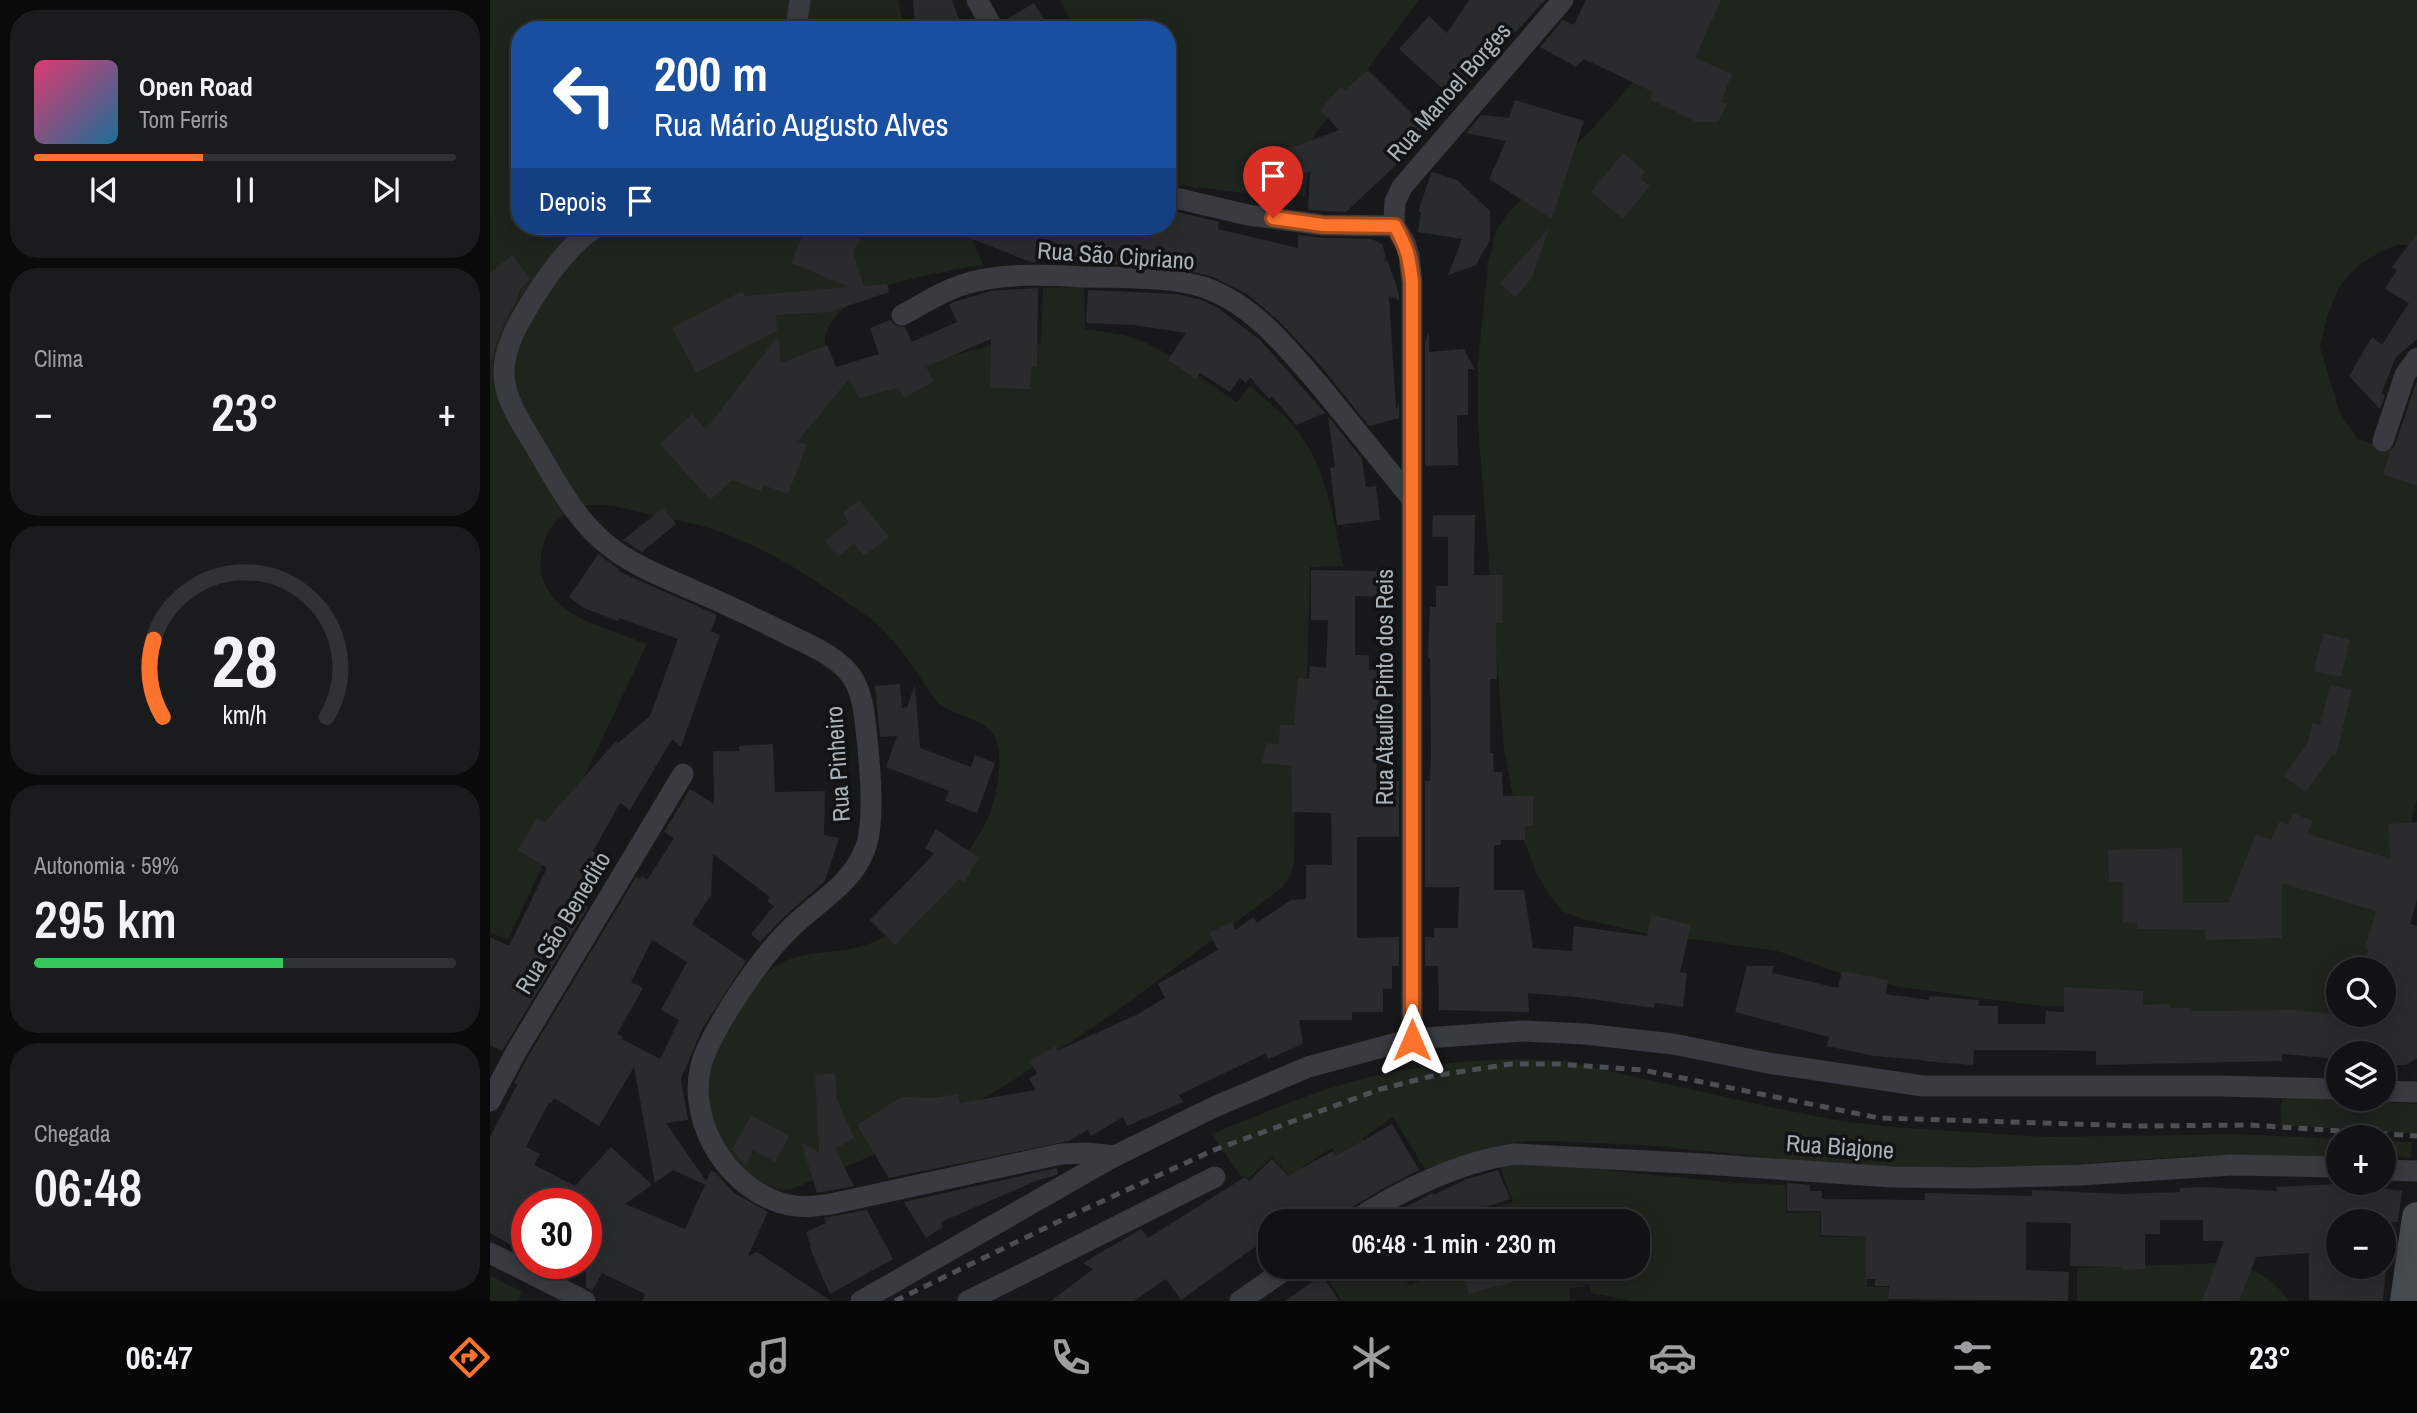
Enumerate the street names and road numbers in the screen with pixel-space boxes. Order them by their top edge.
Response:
street label: Rua Manoel Borges [1379,15,1517,167]
street label: Rua São Cipriano [1036,234,1196,276]
street label: Rua Ataulfo Pinto dos Reis [1368,569,1400,805]
street label: Rua Pinheiro [817,705,857,823]
street label: Rua São Benedito [507,845,617,1000]
street label: Rua Biajone [1785,1126,1895,1166]

